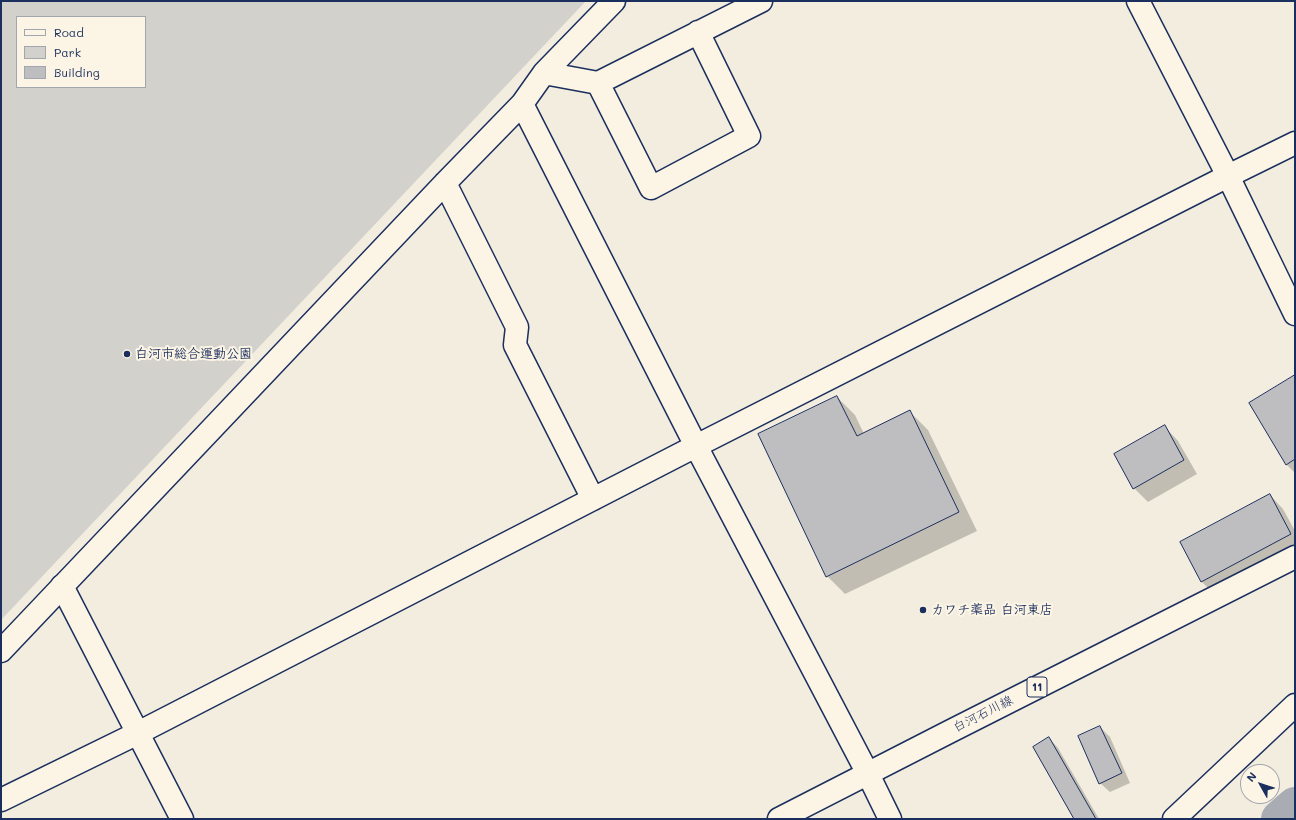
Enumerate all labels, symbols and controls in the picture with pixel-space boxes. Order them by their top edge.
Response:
legend [16,16,146,88]
text: Road [54,24,84,40]
text: Park [54,44,81,60]
text: Building [54,64,100,80]
place label: 白河市総合運動公園 [135,346,252,362]
marker: 白河市総合運動公園 [122,349,132,359]
place label: カワチ薬品 白河東店 [931,602,1053,618]
marker: カワチ薬品 白河東店 [918,605,928,615]
road number: 11 [1027,677,1047,697]
street label: 白河石川線 [951,692,1015,736]
north arrow [1240,764,1280,804]
text: N [1243,769,1260,785]

